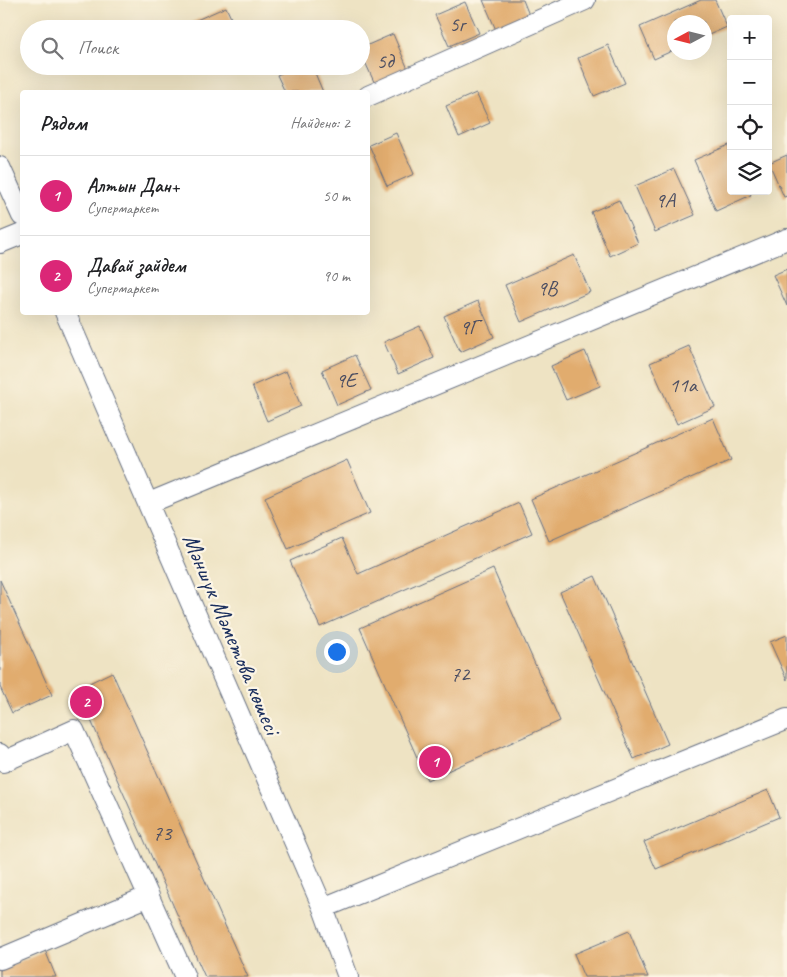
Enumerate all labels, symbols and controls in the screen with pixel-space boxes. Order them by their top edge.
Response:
house number: 5г [449,11,468,37]
north arrow [667,15,712,60]
map controls [727,15,772,195]
button: + [727,15,772,60]
search box [20,20,370,75]
icon: search [38,34,66,62]
text: Поиск [78,36,118,60]
house number: 5д [377,48,396,74]
button: − [727,60,772,105]
button: locate [727,105,772,150]
text: Рядом [40,110,87,136]
text: Найдено: 2 [290,113,350,133]
button: layers [727,150,772,195]
text: Алтын Дан+ [87,174,179,198]
text: 1 [52,186,60,206]
text: 50 m [323,186,350,206]
house number: 9А [655,187,676,213]
text: Супермаркет [87,198,158,218]
text: Давай зайдем [87,254,186,278]
text: 2 [52,266,60,286]
text: 90 m [323,266,350,286]
house number: 9В [537,275,559,301]
text: Супермаркет [87,278,158,298]
house number: 9Г [459,314,483,340]
house number: 9Е [336,367,359,393]
house number: 11а [669,372,699,398]
street label: Мәншүк Мәметова көшесі [176,529,289,741]
your location [324,639,350,665]
house number: 72 [451,661,471,687]
pin: 2 [70,683,102,721]
pin: 1 [419,743,451,781]
house number: 73 [153,820,173,846]

